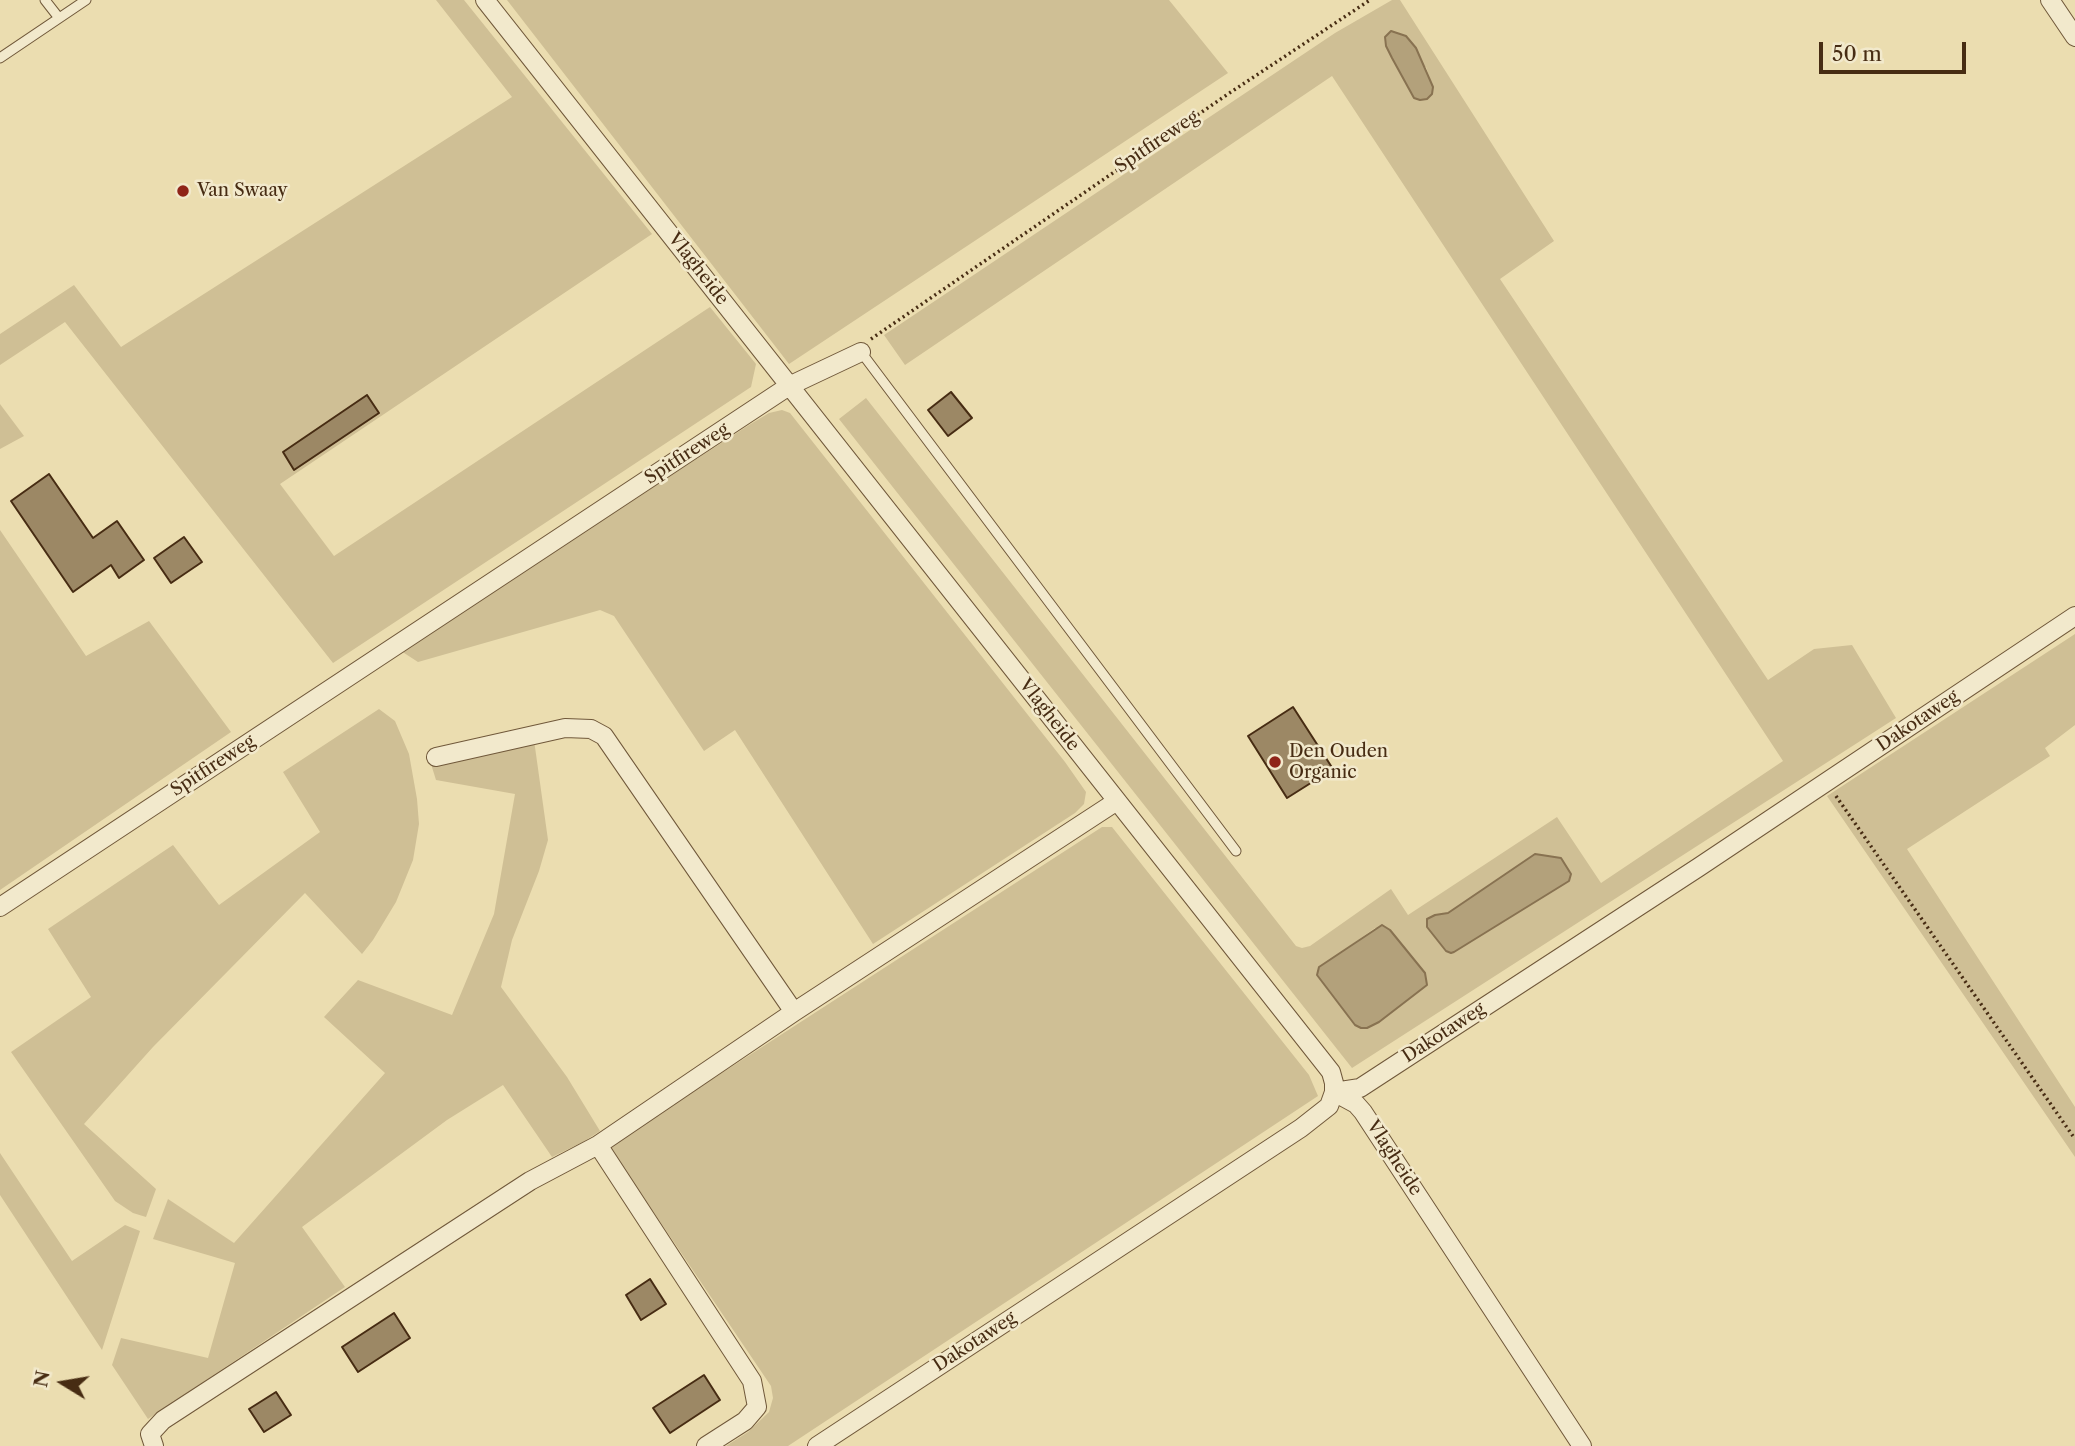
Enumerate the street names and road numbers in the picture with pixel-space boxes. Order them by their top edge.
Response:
street label: Spitfireweg [1111,106,1203,178]
street label: Vlagheide [663,229,733,309]
street label: Spitfireweg [641,419,733,489]
street label: Vlagheide [1014,675,1084,755]
street label: Dakotaweg [1873,686,1963,756]
street label: Spitfireweg [167,731,259,801]
street label: Dakotaweg [1399,998,1489,1068]
street label: Vlagheide [1362,1116,1426,1200]
street label: Dakotaweg [930,1307,1020,1377]

